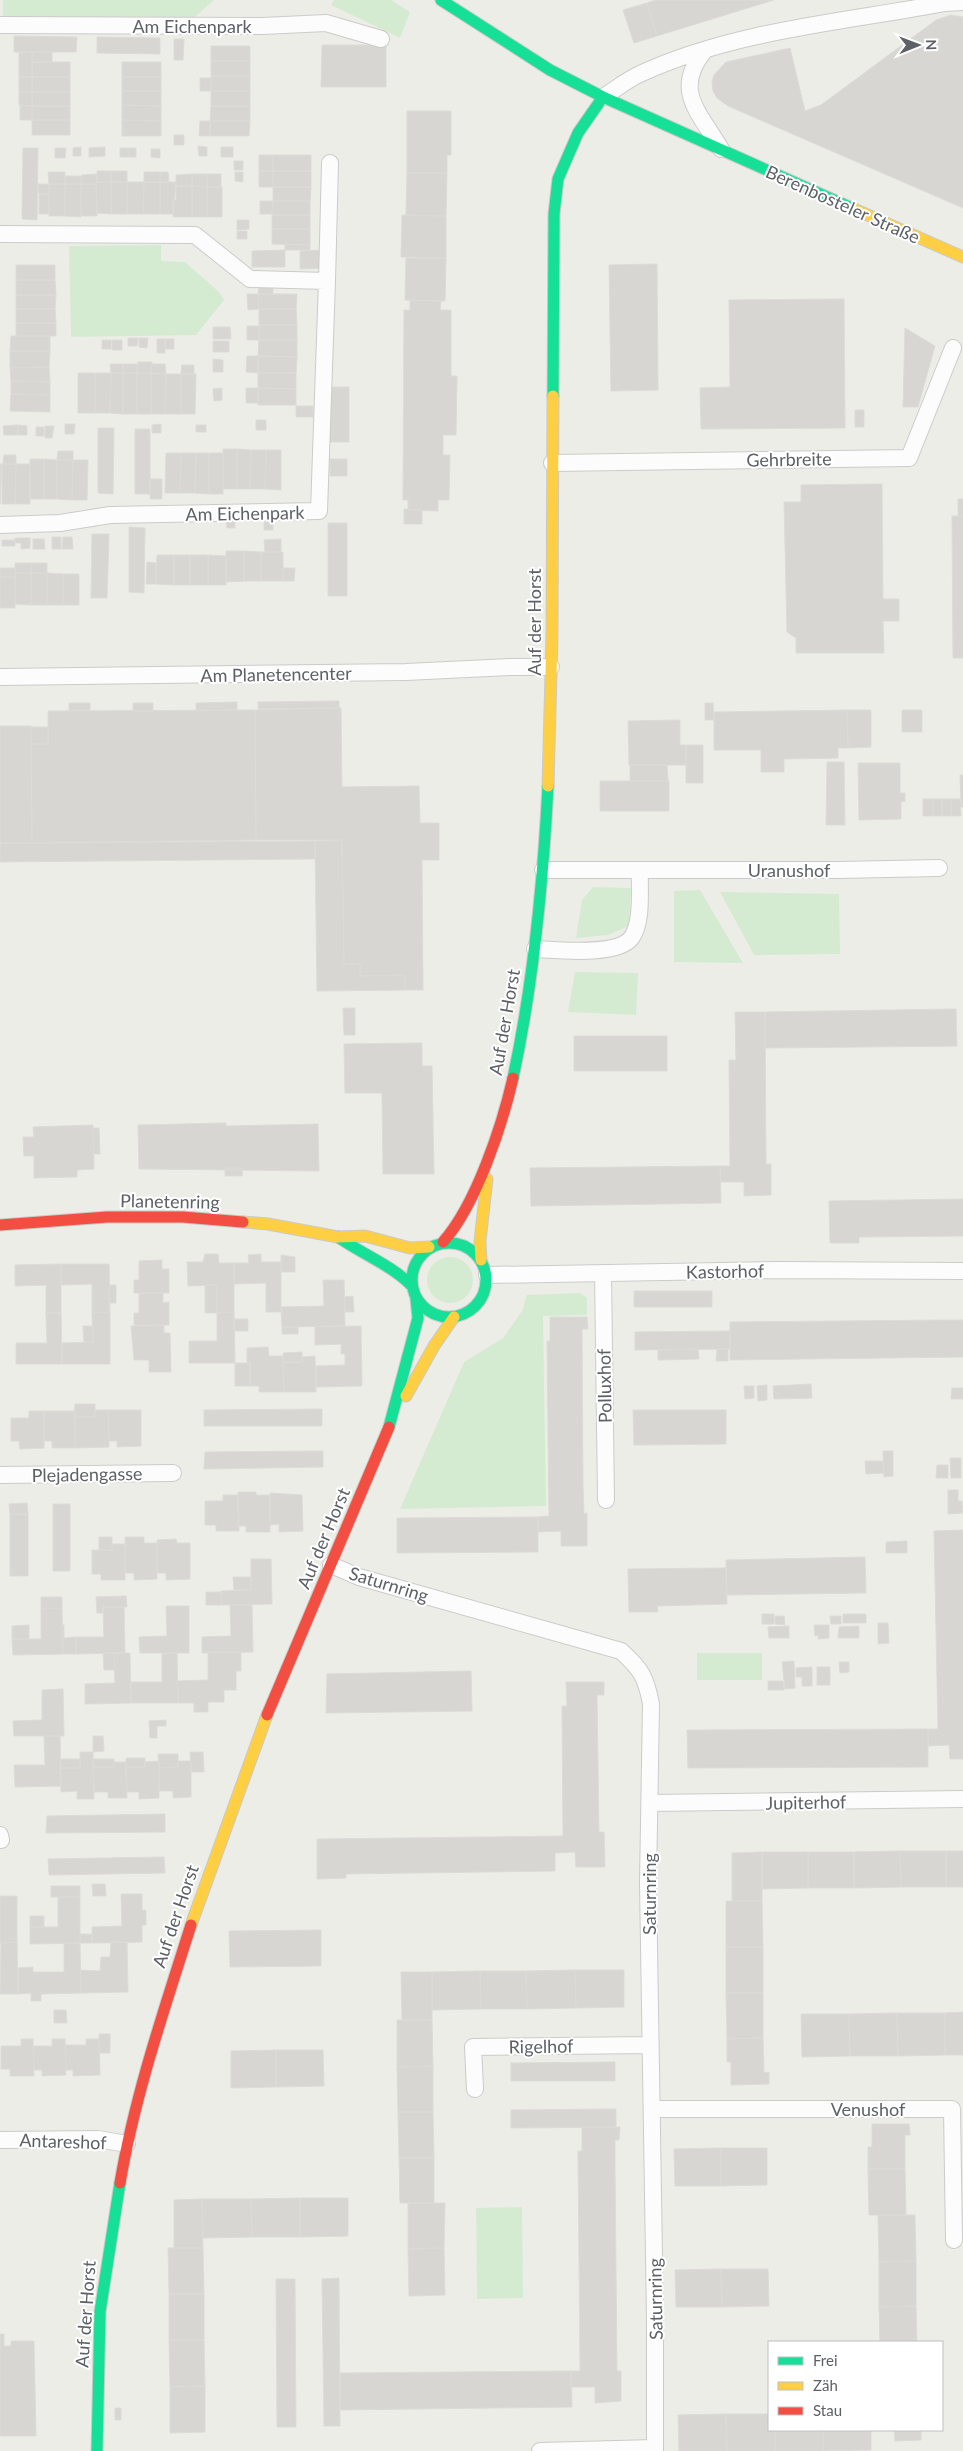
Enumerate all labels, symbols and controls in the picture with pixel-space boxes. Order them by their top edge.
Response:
street label: Am Eichenpark [132,15,252,37]
north arrow [893,20,943,70]
text: N [923,39,940,50]
street label: Berenbosteler Straße [763,160,923,248]
street label: Gehrbreite [746,447,832,471]
street label: Am Eichenpark [185,501,306,525]
street label: Auf der Horst [523,568,545,676]
street label: Am Planetencenter [200,662,352,686]
street label: Uranushof [748,859,831,881]
street label: Auf der Horst [484,967,524,1077]
street label: Planetenring [120,1189,220,1213]
street label: Kastorhof [686,1259,765,1283]
street label: Polluxhof [592,1348,616,1423]
street label: Plejadengasse [31,1462,143,1486]
street label: Auf der Horst [292,1484,354,1592]
street label: Saturnring [347,1562,431,1606]
street label: Jupiterhof [766,1790,847,1814]
street label: Saturnring [638,1853,660,1935]
street label: Auf der Horst [147,1861,203,1970]
street label: Rigelhof [508,2034,574,2058]
street label: Venushof [831,2098,906,2120]
street label: Antareshof [19,2128,108,2154]
street label: Saturnring [643,2258,667,2340]
street label: Auf der Horst [70,2259,100,2368]
legend [768,2341,943,2431]
text: Frei [813,2351,838,2369]
text: Zäh [813,2376,838,2394]
text: Stau [813,2401,842,2419]

